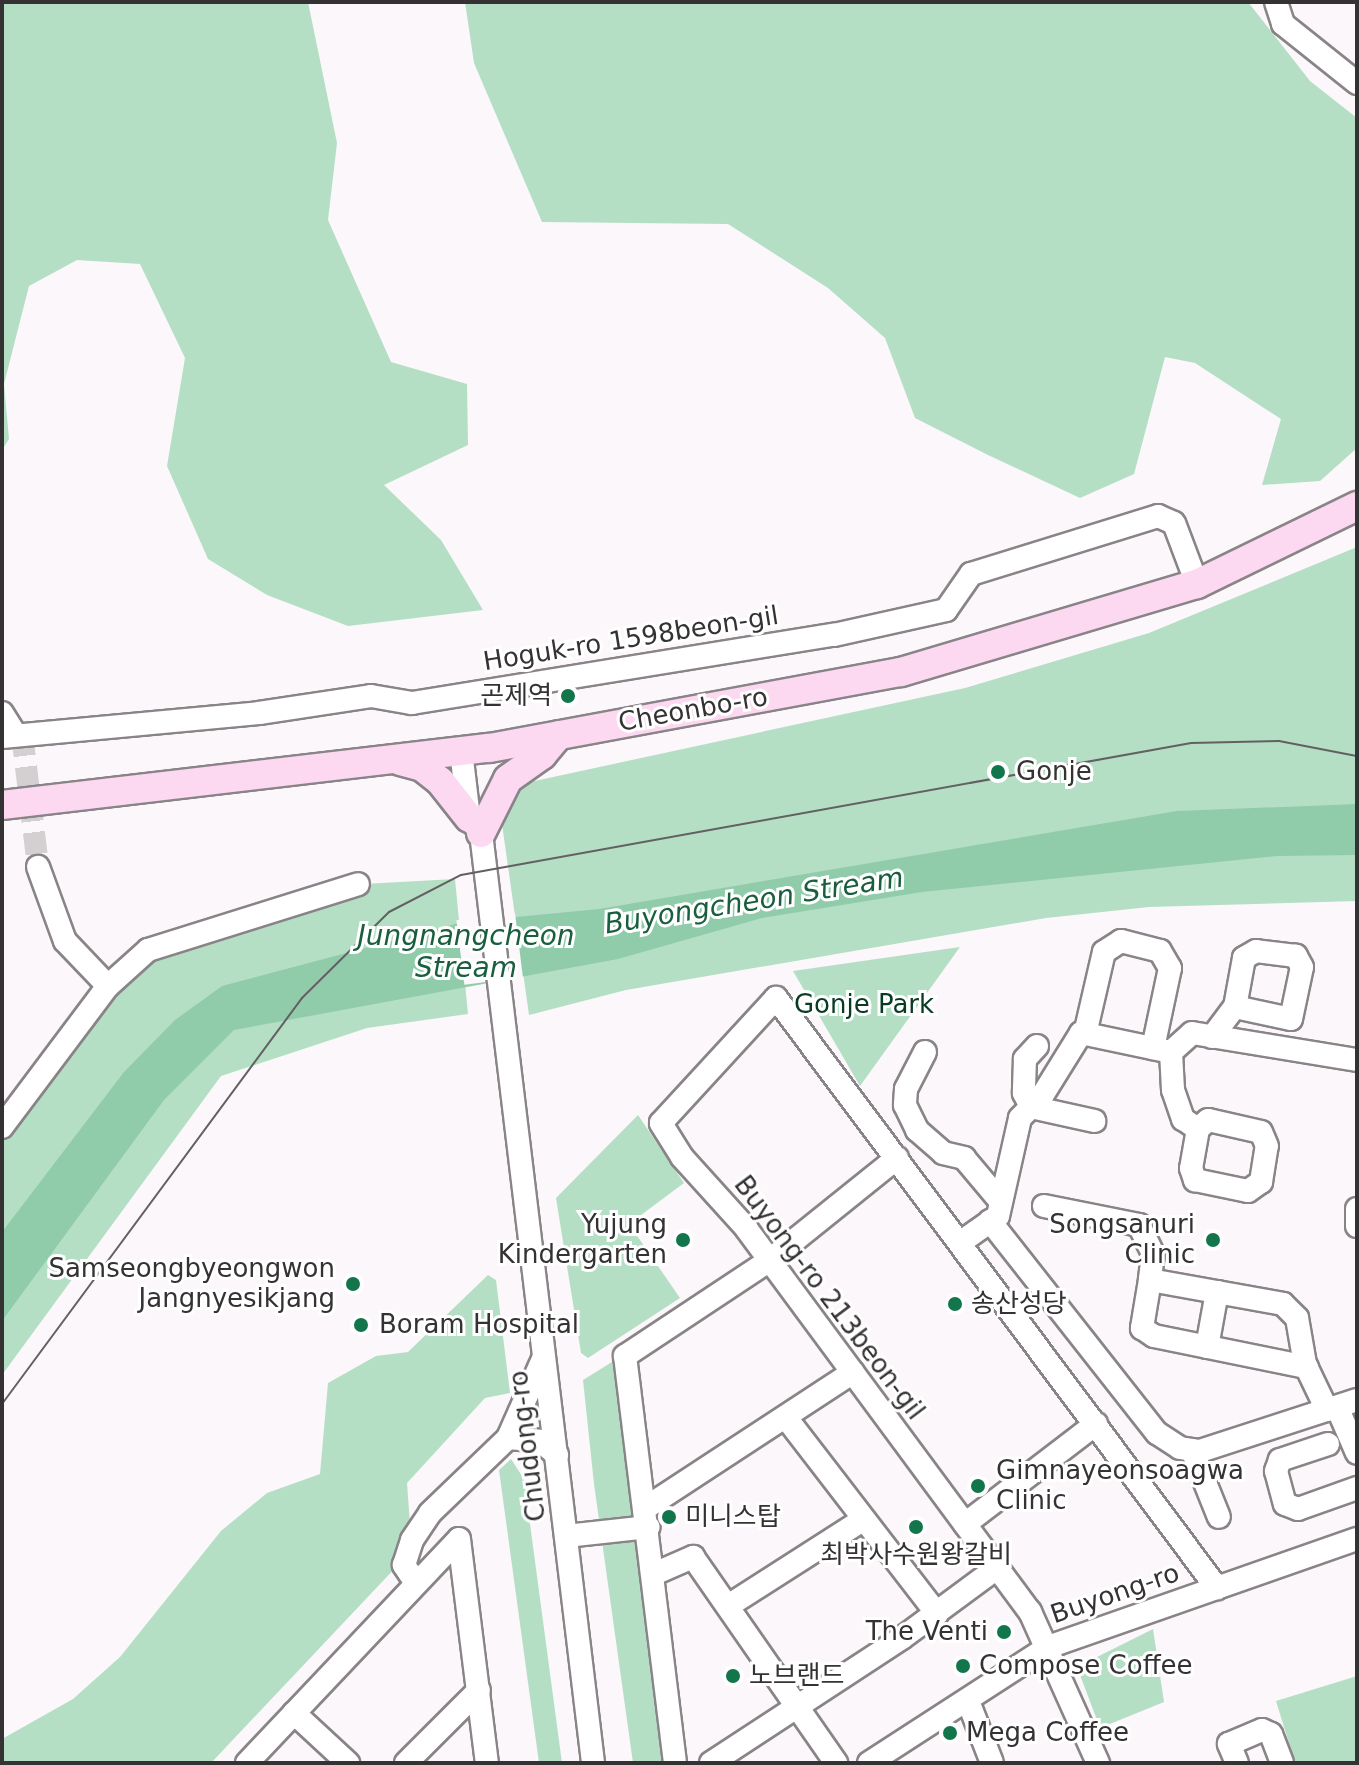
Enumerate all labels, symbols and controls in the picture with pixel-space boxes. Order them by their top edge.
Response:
street label: Hoguk-ro 1598beon-gil [481,600,781,678]
place label: 곤제역 [480,680,552,712]
street label: Cheonbo-ro [616,681,770,739]
marker: 곤제역 [559,687,577,705]
place label: Gonje [1016,756,1092,788]
marker: Gonje [987,761,1009,783]
water label: Buyongcheon Stream [602,861,906,941]
water label: Jungnangcheon Stream [357,919,575,985]
park label: Gonje Park [794,989,934,1021]
street label: Buyong-ro 213beon-gil [727,1170,931,1426]
place label: Yujung Kindergarten [498,1209,667,1270]
place label: Songsanuri Clinic [1049,1209,1195,1270]
marker: Songsanuri Clinic [1202,1229,1224,1251]
marker: Yujung Kindergarten [674,1231,692,1249]
place label: Samseongbyeongwon Jangnyesikjang [48,1253,335,1314]
marker: Samseongbyeongwon Jangnyesikjang [342,1273,364,1295]
place label: 송산성당 [971,1288,1067,1320]
marker: 송산성당 [946,1295,964,1313]
place label: Boram Hospital [379,1309,579,1341]
marker: Boram Hospital [350,1314,372,1336]
street label: Chudong-ro [503,1369,553,1523]
place label: Gimnayeonsoagwa Clinic [996,1455,1244,1516]
marker: Gimnayeonsoagwa Clinic [967,1475,989,1497]
place label: 미니스탑 [685,1501,781,1533]
marker: 미니스탑 [660,1508,678,1526]
marker: 최박사수원왕갈비 [907,1518,925,1536]
place label: 최박사수원왕갈비 [820,1539,1012,1571]
street label: Buyong-ro [1047,1557,1183,1631]
place label: The Venti [866,1616,988,1648]
marker: The Venti [995,1623,1013,1641]
place label: Compose Coffee [979,1650,1193,1682]
marker: Compose Coffee [954,1657,972,1675]
place label: 노브랜드 [749,1660,845,1692]
marker: 노브랜드 [724,1667,742,1685]
place label: Mega Coffee [966,1717,1129,1749]
marker: Mega Coffee [941,1724,959,1742]

